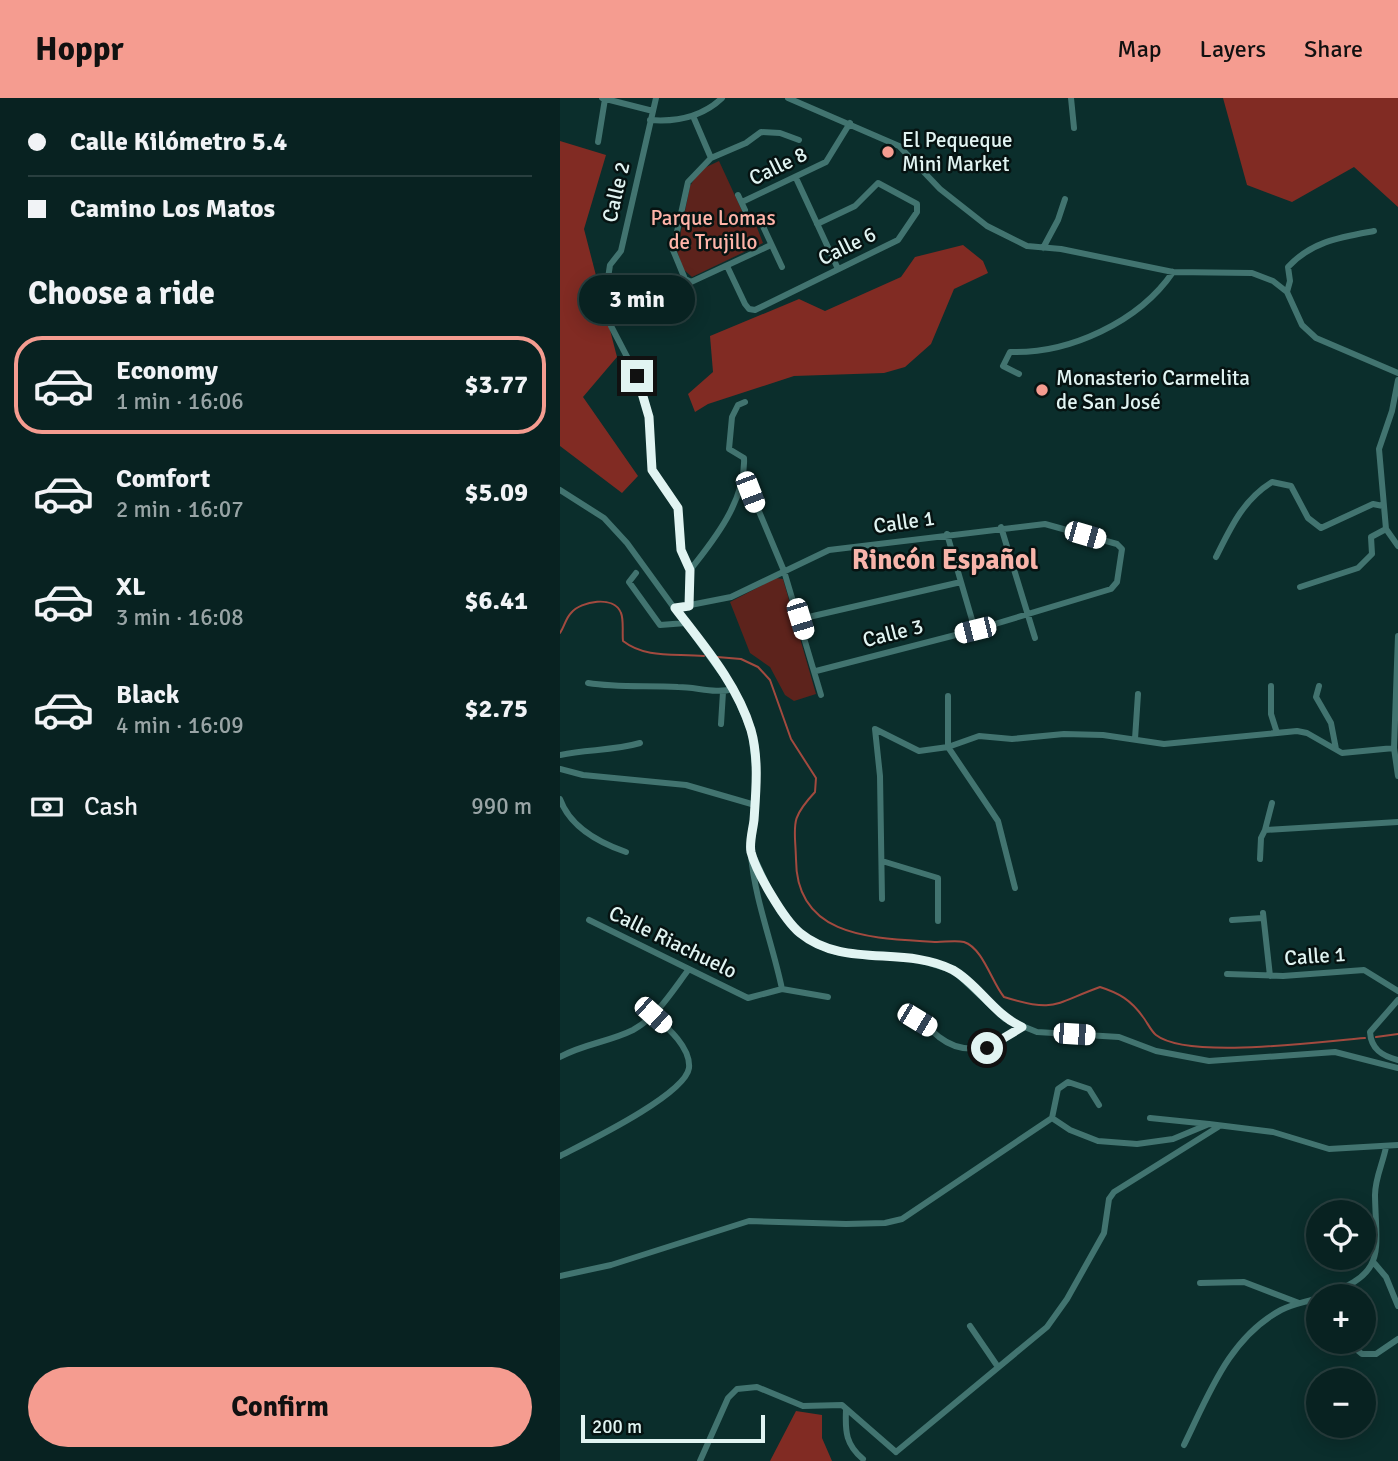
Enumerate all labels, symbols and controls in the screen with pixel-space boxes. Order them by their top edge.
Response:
text: Hoppr [35,29,124,70]
text: Map [1117,34,1162,64]
text: Layers [1200,34,1266,64]
text: Share [1304,34,1363,64]
text: Calle Kilómetro 5.4 [70,126,287,158]
place label: El Pequeque Mini Market [902,127,1013,177]
street label: Calle 8 [745,141,811,191]
marker: El Pequeque Mini Market [880,144,896,160]
street label: Calle 2 [596,159,636,225]
text: Camino Los Matos [70,193,275,225]
park label: Parque Lomas de Trujillo [650,205,776,255]
street label: Calle 6 [814,221,880,271]
text: Choose a ride [28,274,215,313]
callout: 3 min [579,274,695,324]
text: 3 min [609,285,665,314]
icon: car [32,354,95,417]
text: Economy [116,355,218,387]
route end [621,360,653,392]
place label: Monasterio Carmelita de San José [1056,365,1250,415]
text: $3.77 [464,369,528,401]
marker: Monasterio Carmelita de San José [1034,382,1050,398]
text: 1 min · 16:06 [116,387,244,416]
icon: car [32,462,95,525]
text: Comfort [116,463,210,495]
car [733,469,768,515]
text: $5.09 [464,477,528,509]
text: 2 min · 16:07 [116,495,244,524]
street label: Calle 1 [872,505,936,539]
car [1062,519,1109,551]
district label: Rincón Español [852,543,1039,577]
icon: car [32,570,95,633]
text: XL [116,571,146,603]
text: $6.41 [464,585,528,617]
car [784,596,817,642]
text: 3 min · 16:08 [116,603,244,632]
street label: Calle 3 [860,613,926,653]
car [953,615,998,645]
icon: car [32,678,95,741]
text: Black [116,679,179,711]
text: $2.75 [464,693,528,725]
text: 4 min · 16:09 [116,711,244,740]
icon: cash [28,788,66,826]
text: Cash [84,791,138,823]
text: 990 m [471,792,532,821]
street label: Calle Riachuelo [605,900,741,984]
street label: Calle 1 [1283,941,1347,971]
car [631,993,676,1037]
car [894,1000,941,1040]
car [1053,1022,1096,1046]
route start [971,1032,1003,1064]
map controls [1306,1200,1376,1438]
button: locate [1306,1200,1376,1270]
button: + [1306,1284,1376,1354]
button: Confirm [28,1367,532,1447]
button: − [1306,1368,1376,1438]
scale bar [581,1412,765,1444]
text: 200 m [592,1415,642,1439]

